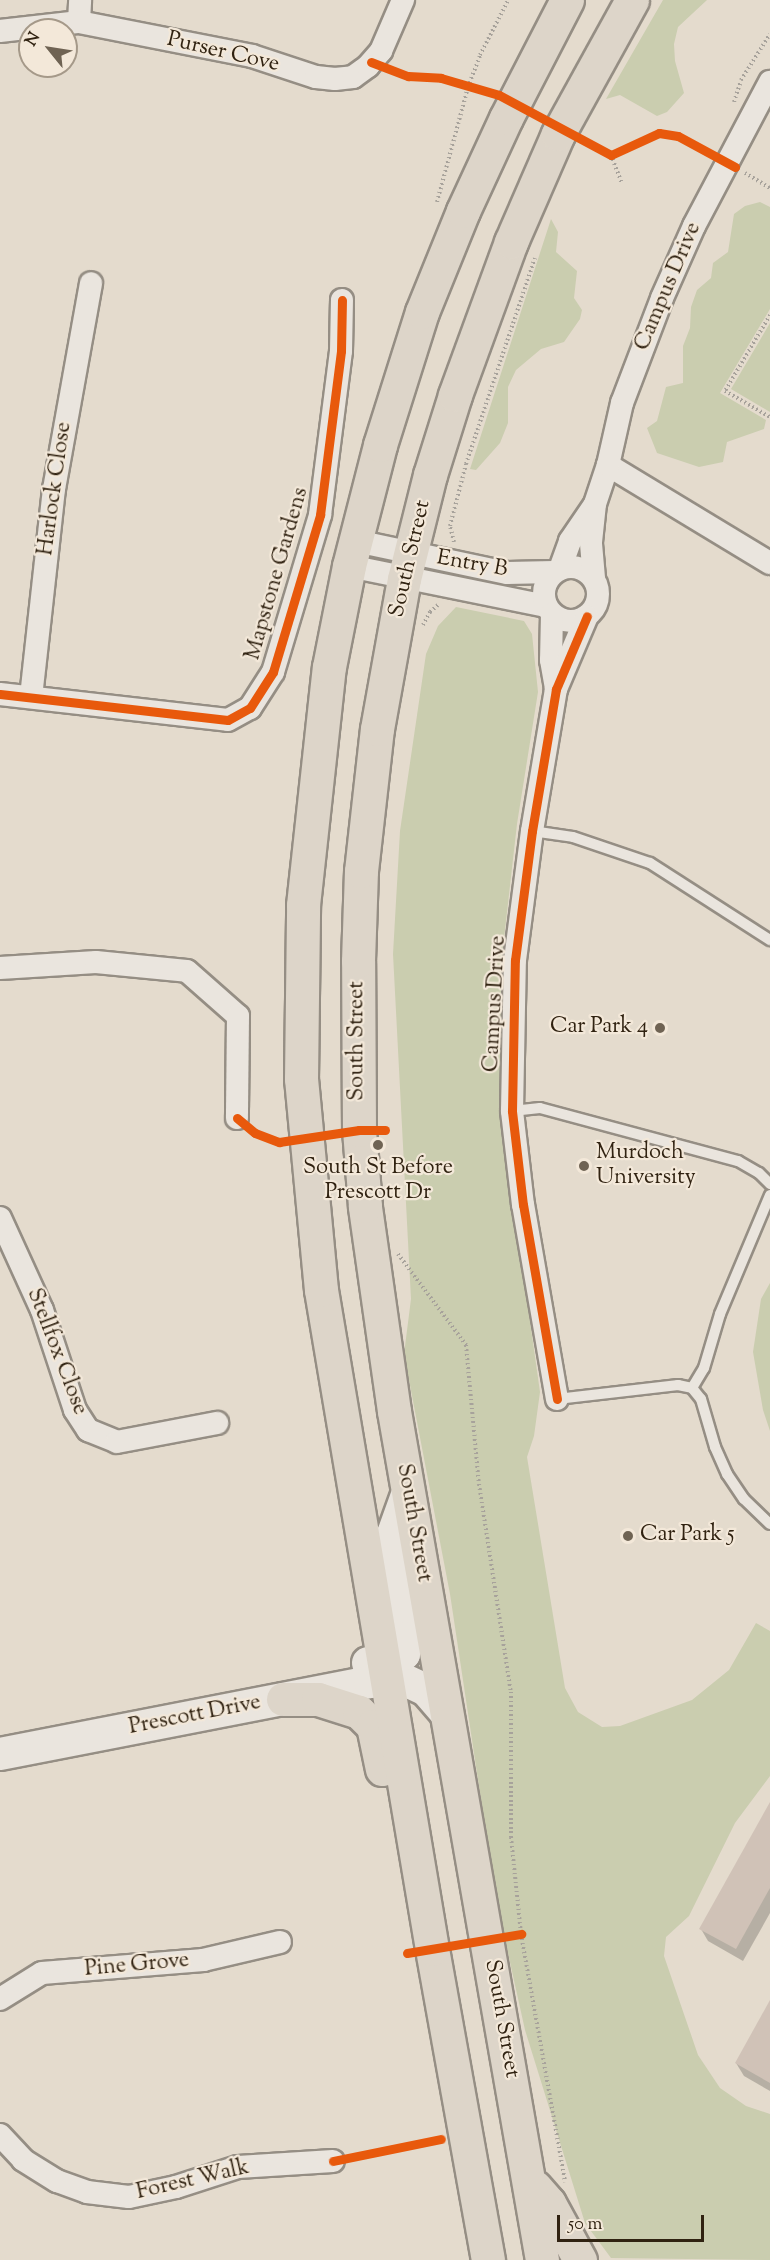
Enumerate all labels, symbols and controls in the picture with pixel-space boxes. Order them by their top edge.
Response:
north arrow [18,18,78,78]
street label: Purser Cove [164,27,282,79]
text: N [21,28,47,51]
street label: Campus Drive [630,219,708,355]
street label: Harlock Close [34,421,78,557]
street label: Mapstone Gardens [241,485,315,663]
street label: South Street [385,498,437,620]
street label: Entry B [435,546,509,584]
street label: Campus Drive [479,935,513,1073]
street label: South Street [345,981,371,1101]
place label: Car Park 4 [550,1015,648,1041]
marker: Car Park 4 [653,1021,667,1035]
marker: South St Before Prescott Dr [371,1138,385,1152]
place label: Murdoch University [596,1140,696,1192]
place label: South St Before Prescott Dr [303,1155,453,1206]
marker: Murdoch University [577,1159,591,1173]
street label: Stellfox Close [20,1285,92,1419]
street label: South Street [390,1462,436,1584]
place label: Car Park 5 [640,1523,734,1549]
marker: Car Park 5 [621,1529,635,1543]
street label: Prescott Drive [127,1690,263,1742]
street label: Pine Grove [84,1948,190,1984]
street label: South Street [478,1958,524,2080]
street label: Forest Walk [134,2155,252,2207]
scale bar [560,2203,707,2241]
text: 50 m [568,2212,602,2238]

